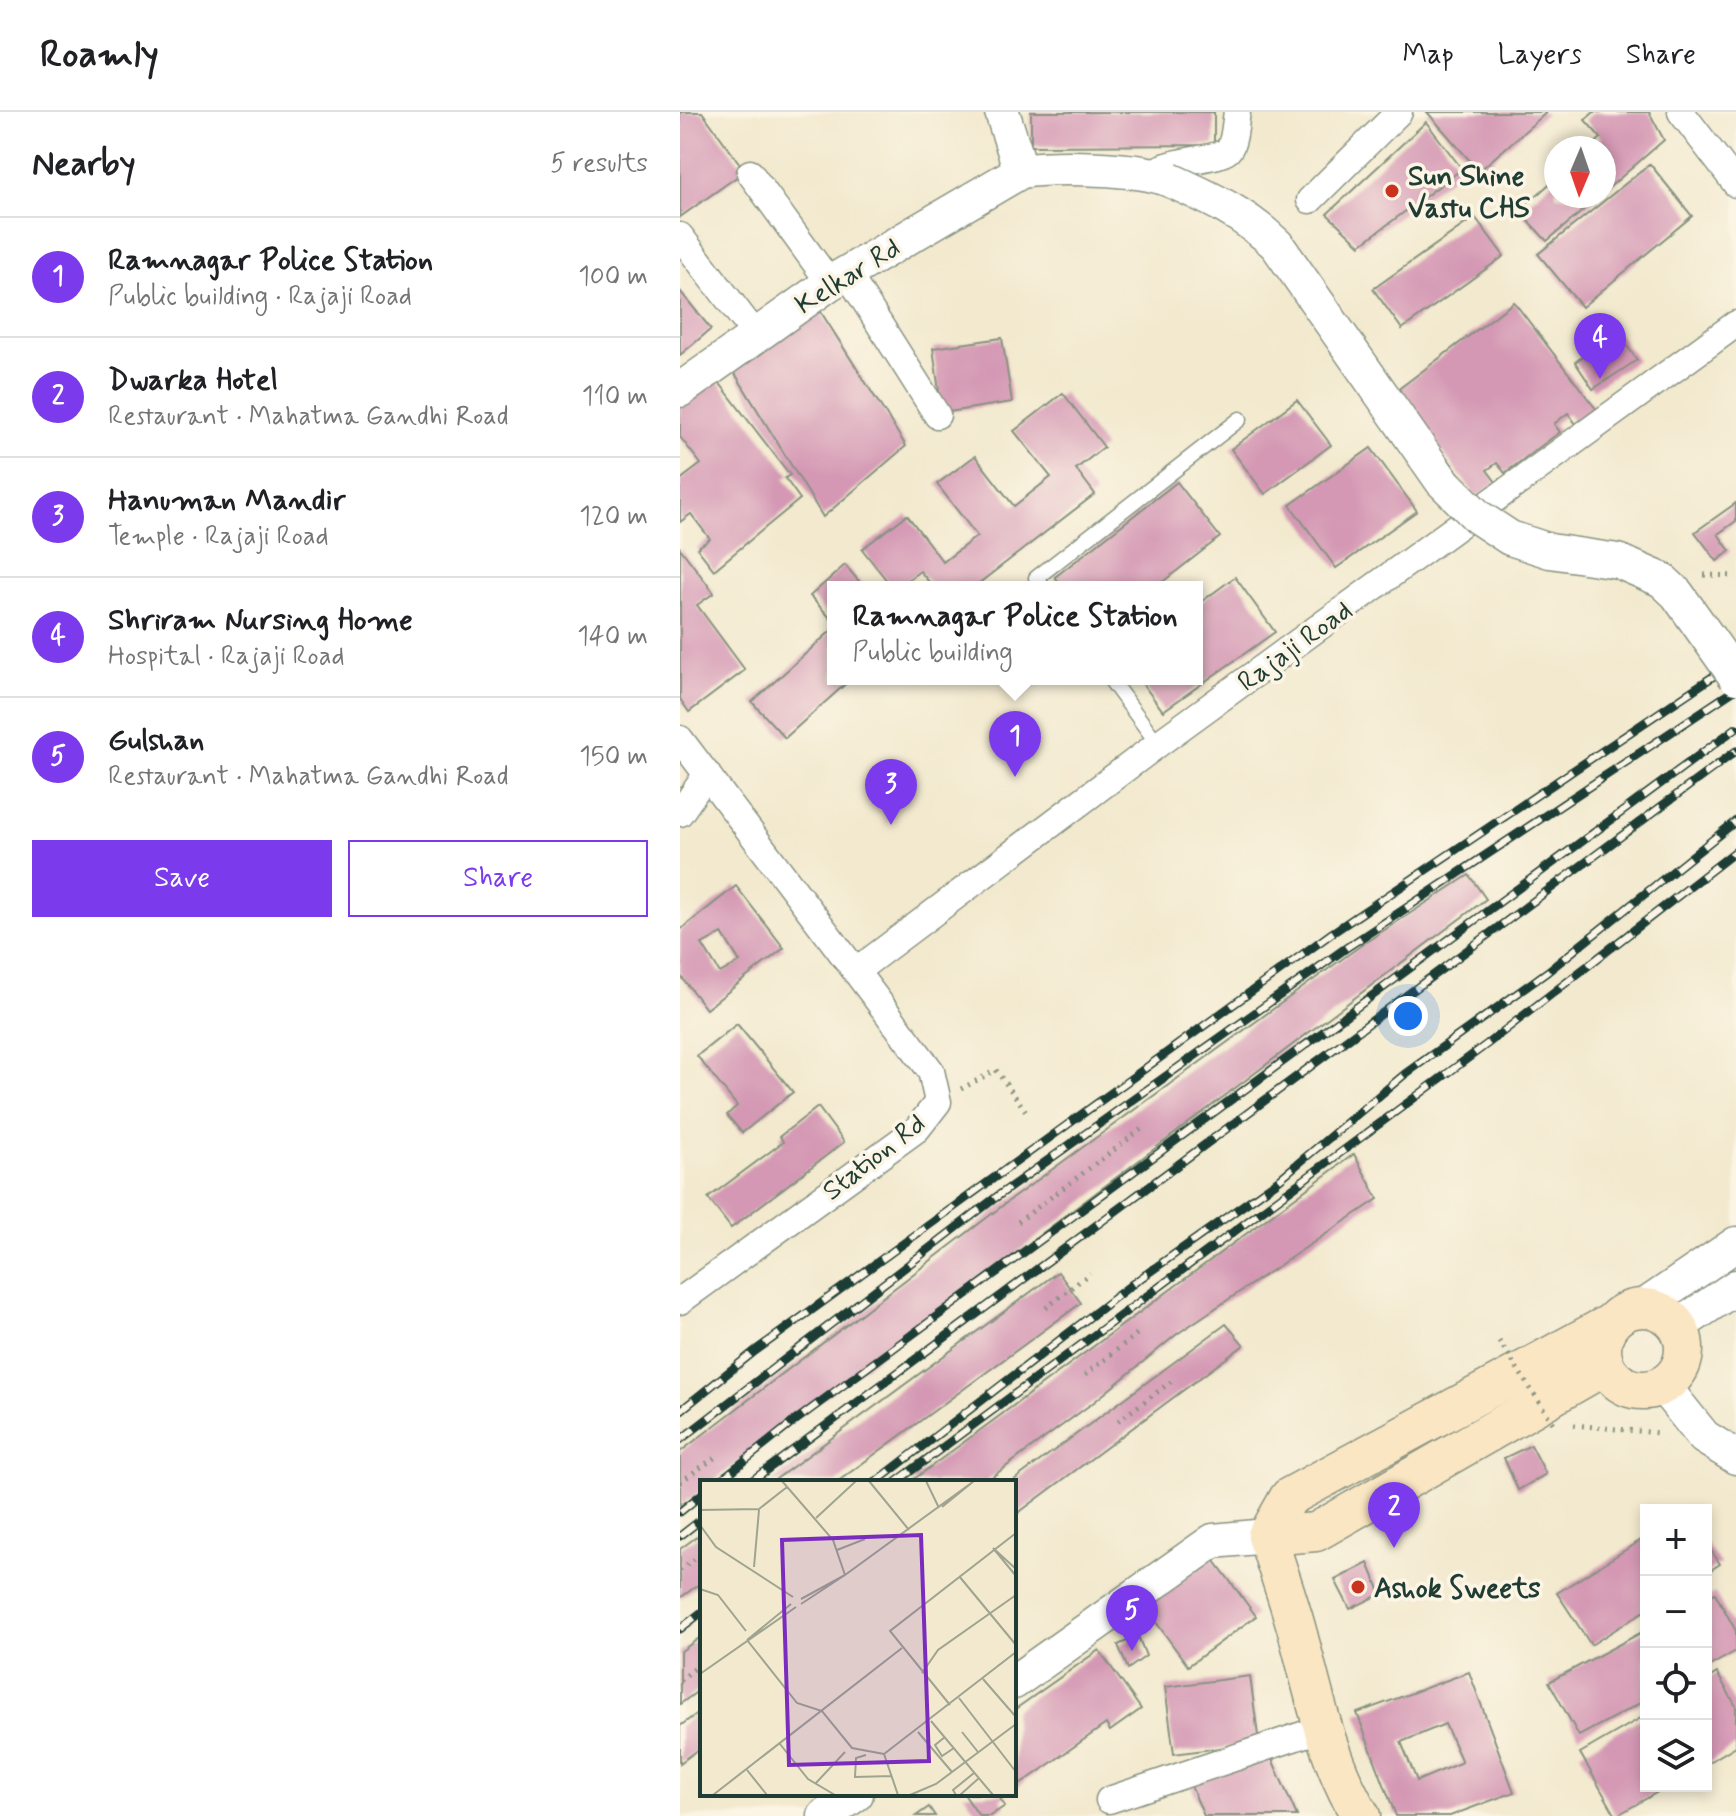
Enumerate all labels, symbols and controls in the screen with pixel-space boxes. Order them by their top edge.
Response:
text: Roamly [40,31,159,80]
text: Map [1403,37,1454,74]
text: Layers [1498,37,1582,74]
text: Share [1626,37,1696,74]
north arrow [1544,136,1616,208]
text: Nearby [32,142,136,187]
text: 5 results [550,147,648,181]
place label: Sun Shine Vastu CHS [1408,159,1530,228]
marker: Sun Shine Vastu CHS [1383,182,1401,200]
street label: Kelkar Rd [789,230,908,324]
text: Ramnagar Police Station [108,241,433,280]
text: 1 [52,260,64,294]
text: 100 m [578,260,648,294]
text: Public building · Rajaji Road [108,280,412,314]
pin: 4 [1574,313,1626,379]
text: Dwarka Hotel [108,361,278,400]
text: 2 [52,380,64,414]
text: 110 m [582,380,648,414]
text: Restaurant · Mahatma Gandhi Road [108,400,509,434]
text: Hanuman Mandir [108,481,346,520]
text: 3 [52,500,64,534]
text: 120 m [579,500,648,534]
text: Temple · Rajaji Road [108,520,329,554]
popup [827,581,1203,685]
street label: Rajaji Road [1231,593,1360,701]
text: Ramnagar Police Station [852,597,1178,636]
text: Shriram Nursing Home [108,601,413,640]
text: 4 [50,620,66,654]
text: 140 m [577,620,648,654]
text: Public building [852,636,1013,670]
text: Hospital · Rajaji Road [108,640,345,674]
pin: 1 [989,711,1041,777]
text: Gulshan [108,721,204,760]
text: 5 [50,740,66,774]
text: 150 m [579,740,648,774]
pin: 3 [865,759,917,825]
text: Restaurant · Mahatma Gandhi Road [108,760,509,794]
button: Save [32,840,332,917]
button: Share [348,840,648,917]
your location [1388,996,1428,1036]
street label: Station Rd [815,1106,934,1210]
inset map [700,1480,1016,1796]
pin: 2 [1368,1482,1420,1548]
map controls [1640,1504,1712,1792]
button: + [1640,1504,1712,1576]
place label: Ashok Sweets [1374,1571,1541,1608]
button: − [1640,1576,1712,1648]
marker: Ashok Sweets [1349,1578,1367,1596]
pin: 5 [1106,1585,1158,1651]
button: locate [1640,1648,1712,1720]
button: layers [1640,1720,1712,1792]

